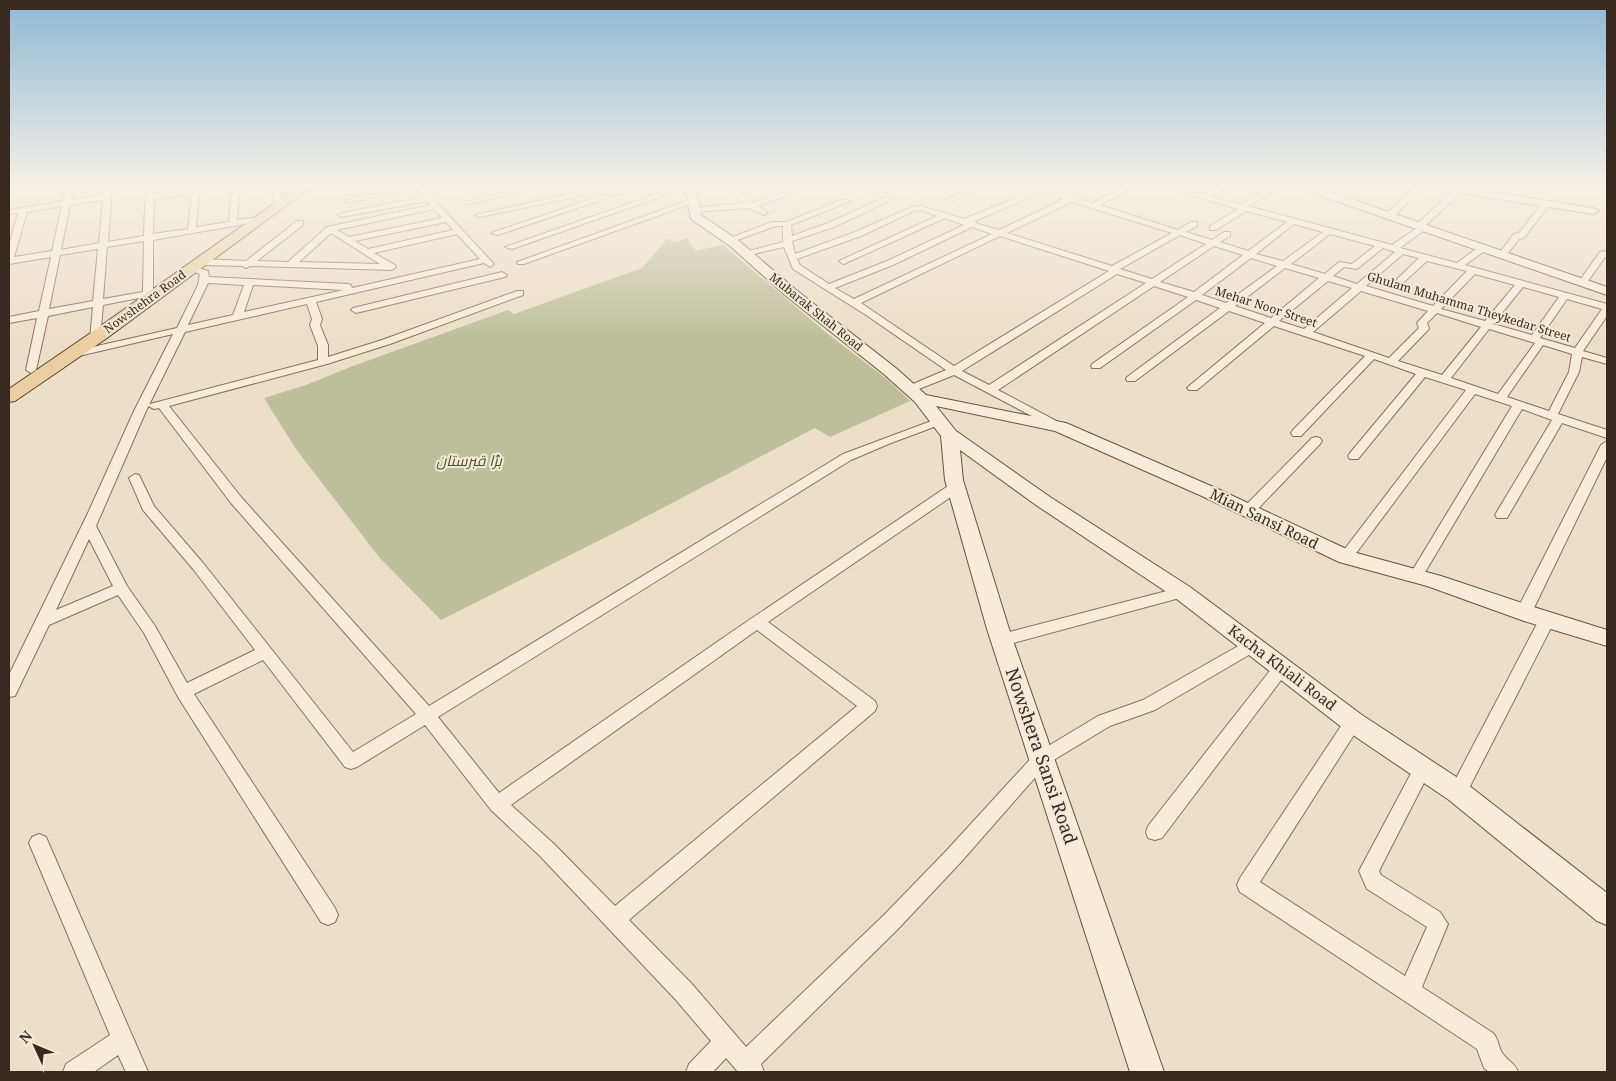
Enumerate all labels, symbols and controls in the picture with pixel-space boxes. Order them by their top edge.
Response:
street label: Nowshehra Road [100,266,190,337]
street label: Ghulam Muhamma Theykedar Street [1365,267,1573,346]
street label: Mubarak Shah Road [766,269,867,355]
street label: Mehar Noor Street [1213,282,1319,331]
park label: بڑا قبرستان [436,450,503,470]
street label: Mian Sansi Road [1207,483,1322,553]
street label: Kacha Khiali Road [1224,620,1341,715]
street label: Nowshera Sansi Road [1000,664,1083,847]
north arrow [10,1021,60,1071]
text: N [15,1026,36,1047]

